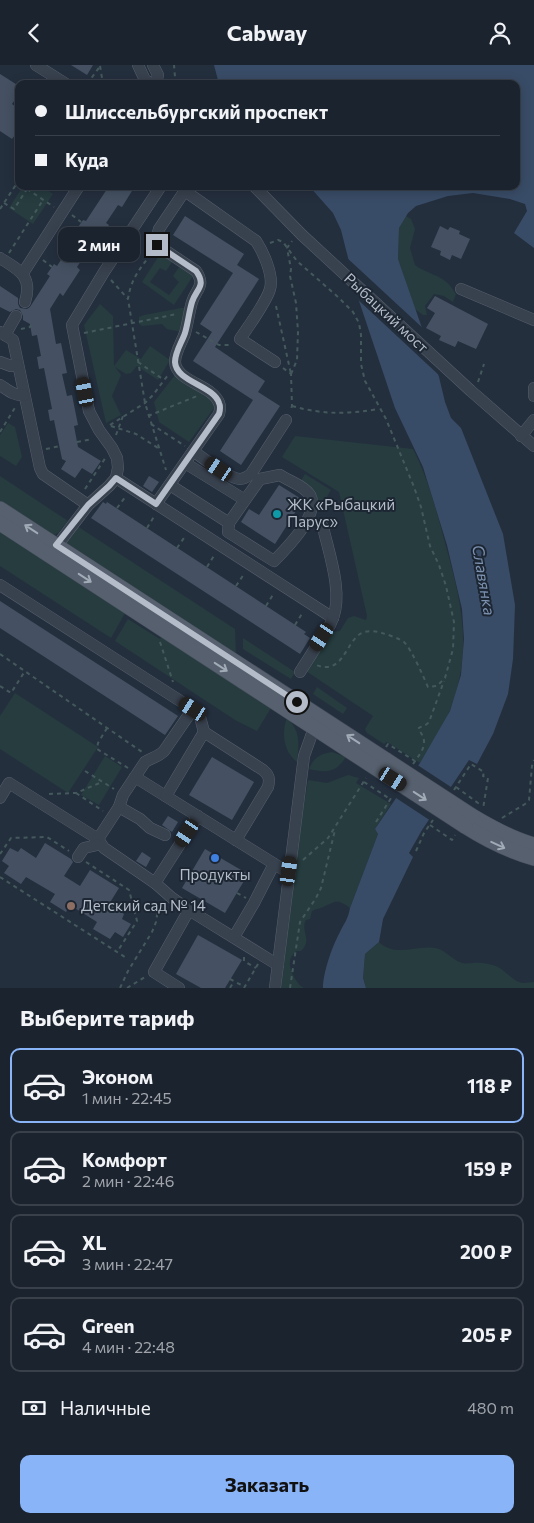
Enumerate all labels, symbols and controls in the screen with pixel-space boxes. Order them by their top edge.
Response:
icon: back [20,19,48,47]
text: Cabway [227,19,307,46]
icon: person [486,19,514,47]
text: Шлиссельбургский проспект [65,100,328,123]
text: Куда [65,148,109,171]
callout: 2 мин [57,227,140,263]
route end [146,234,168,256]
text: 2 мин [78,235,120,254]
street label: Рыбацкий мост [341,269,432,356]
car [74,376,95,408]
car [202,454,235,484]
place label: ЖК «Рыбацкий Парус» [287,495,395,530]
marker: ЖК «Рыбацкий Парус» [271,508,283,520]
one-way arrow [24,524,38,534]
water label: Славянка [469,543,500,617]
one-way arrow [77,574,91,584]
car [307,620,336,654]
one-way arrow [214,662,228,672]
route start [286,691,308,713]
car [176,695,209,723]
one-way arrow [347,733,361,743]
car [376,765,409,793]
one-way arrow [412,792,426,802]
car [172,816,201,850]
one-way arrow [490,841,505,850]
marker: Продукты [209,852,221,864]
car [279,855,298,887]
place label: Продукты [179,865,251,883]
place label: Детский сад № 14 [81,896,206,914]
marker: Детский сад № 14 [65,900,77,912]
text: Выберите тариф [20,1004,194,1031]
icon: car [22,1063,67,1108]
text: Эконом [82,1065,153,1088]
text: 118 ₽ [467,1074,512,1097]
text: 1 мин · 22:45 [82,1088,172,1107]
icon: car [22,1146,67,1191]
text: Комфорт [82,1148,167,1171]
text: 159 ₽ [464,1157,512,1180]
text: 2 мин · 22:46 [82,1171,174,1190]
icon: car [22,1229,67,1274]
text: XL [82,1231,107,1254]
text: 200 ₽ [460,1240,512,1263]
text: 3 мин · 22:47 [82,1254,173,1273]
icon: car [22,1312,67,1357]
text: Green [82,1314,134,1337]
text: 205 ₽ [461,1323,512,1346]
text: 4 мин · 22:48 [82,1337,175,1356]
icon: cash [20,1394,48,1422]
text: Наличные [60,1396,151,1419]
text: 480 m [467,1398,514,1417]
button: Заказать [20,1455,514,1513]

